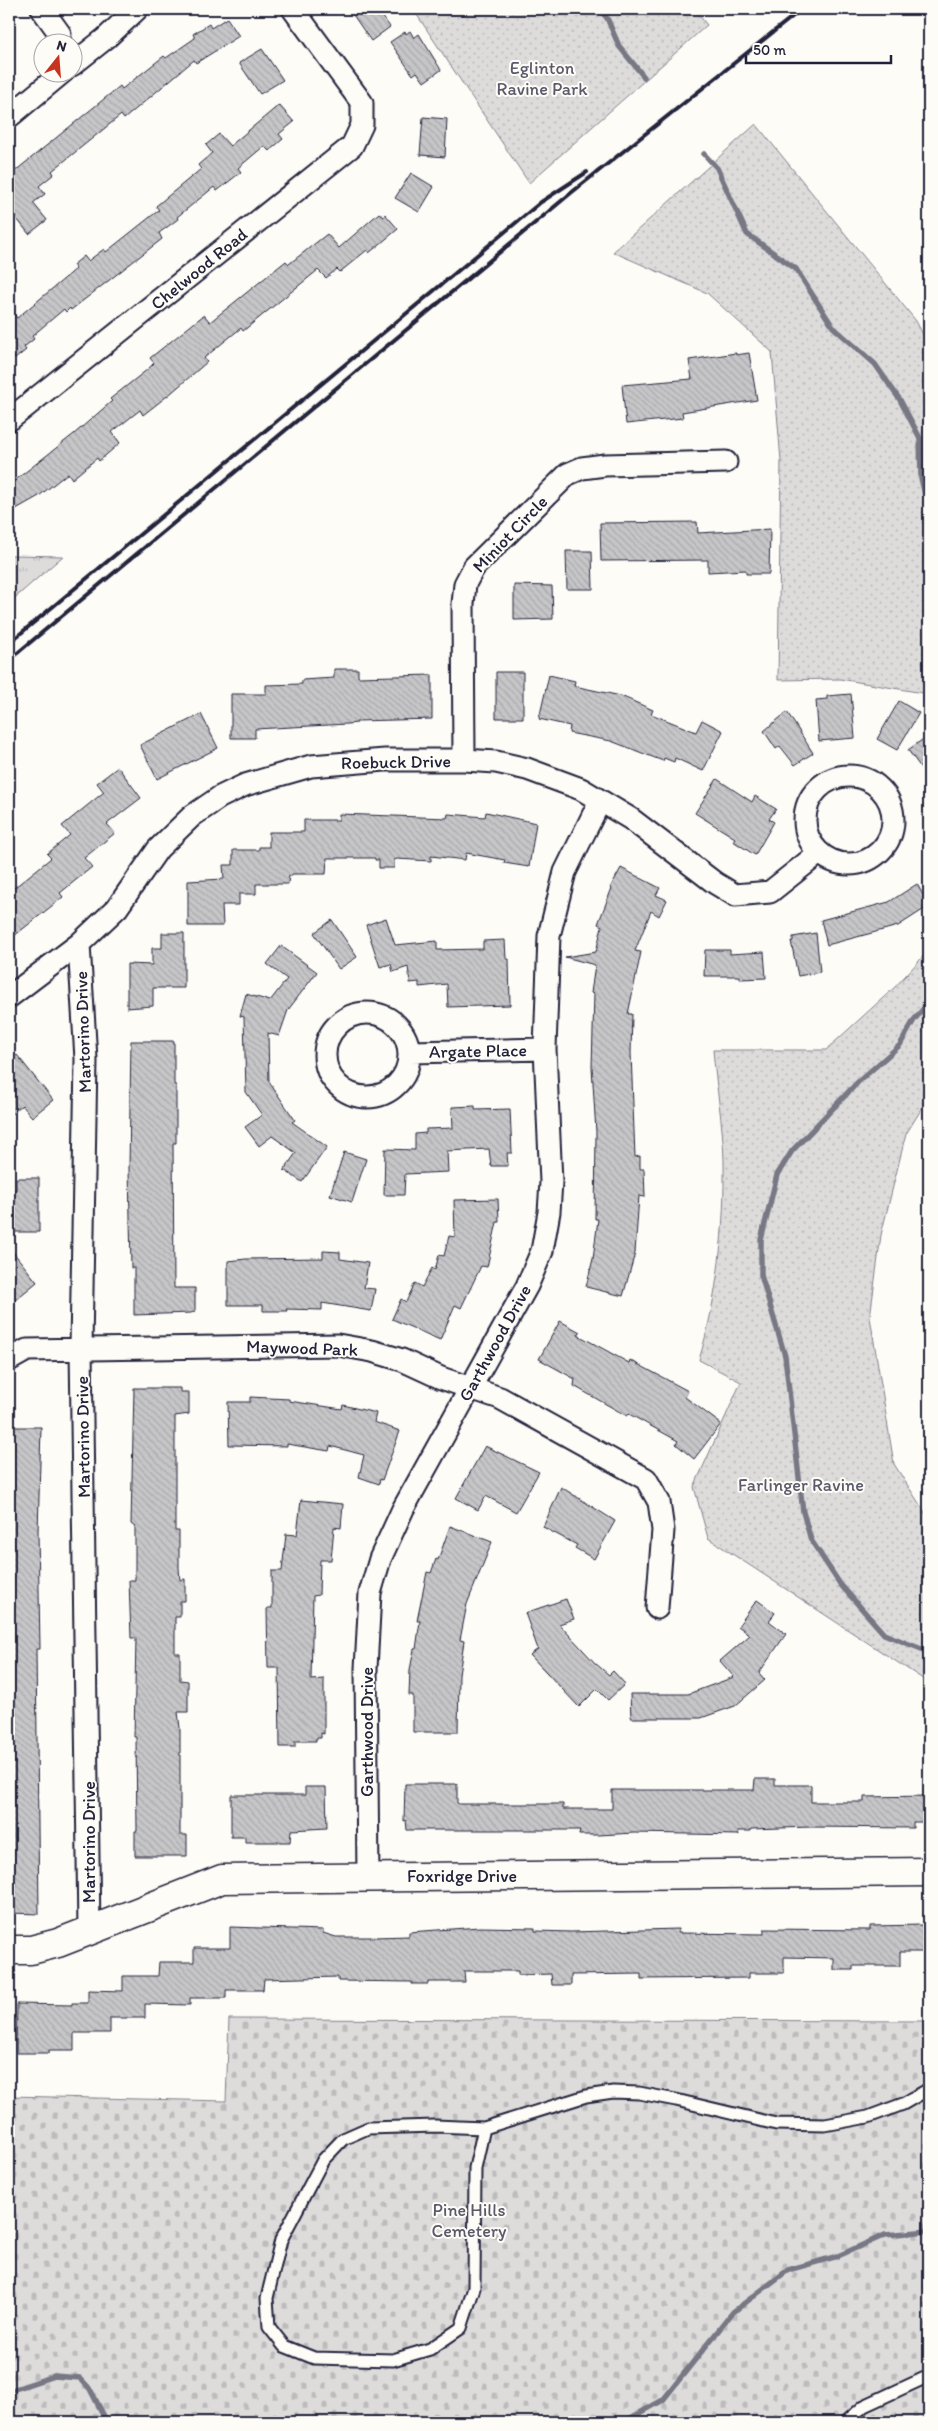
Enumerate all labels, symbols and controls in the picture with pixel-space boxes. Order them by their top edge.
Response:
north arrow [32,32,82,82]
scale bar [746,32,890,64]
text: N [55,37,69,56]
text: 50 m [753,41,786,59]
park label: Eglinton Ravine Park [497,57,588,100]
street label: Chelwood Road [146,223,252,315]
street label: Miniot Circle [468,491,552,577]
street label: Roebuck Drive [341,750,451,774]
street label: Martorino Drive [70,971,96,1093]
street label: Argate Place [429,1039,527,1063]
street label: Garthwood Drive [454,1281,536,1405]
street label: Maywood Park [246,1335,358,1361]
street label: Martorino Drive [71,1376,95,1498]
park label: Farlinger Ravine [738,1474,864,1496]
street label: Garthwood Drive [356,1667,378,1797]
street label: Martorino Drive [78,1781,100,1903]
street label: Foxridge Drive [407,1865,517,1887]
park label: Pine Hills Cemetery [432,2199,507,2242]

